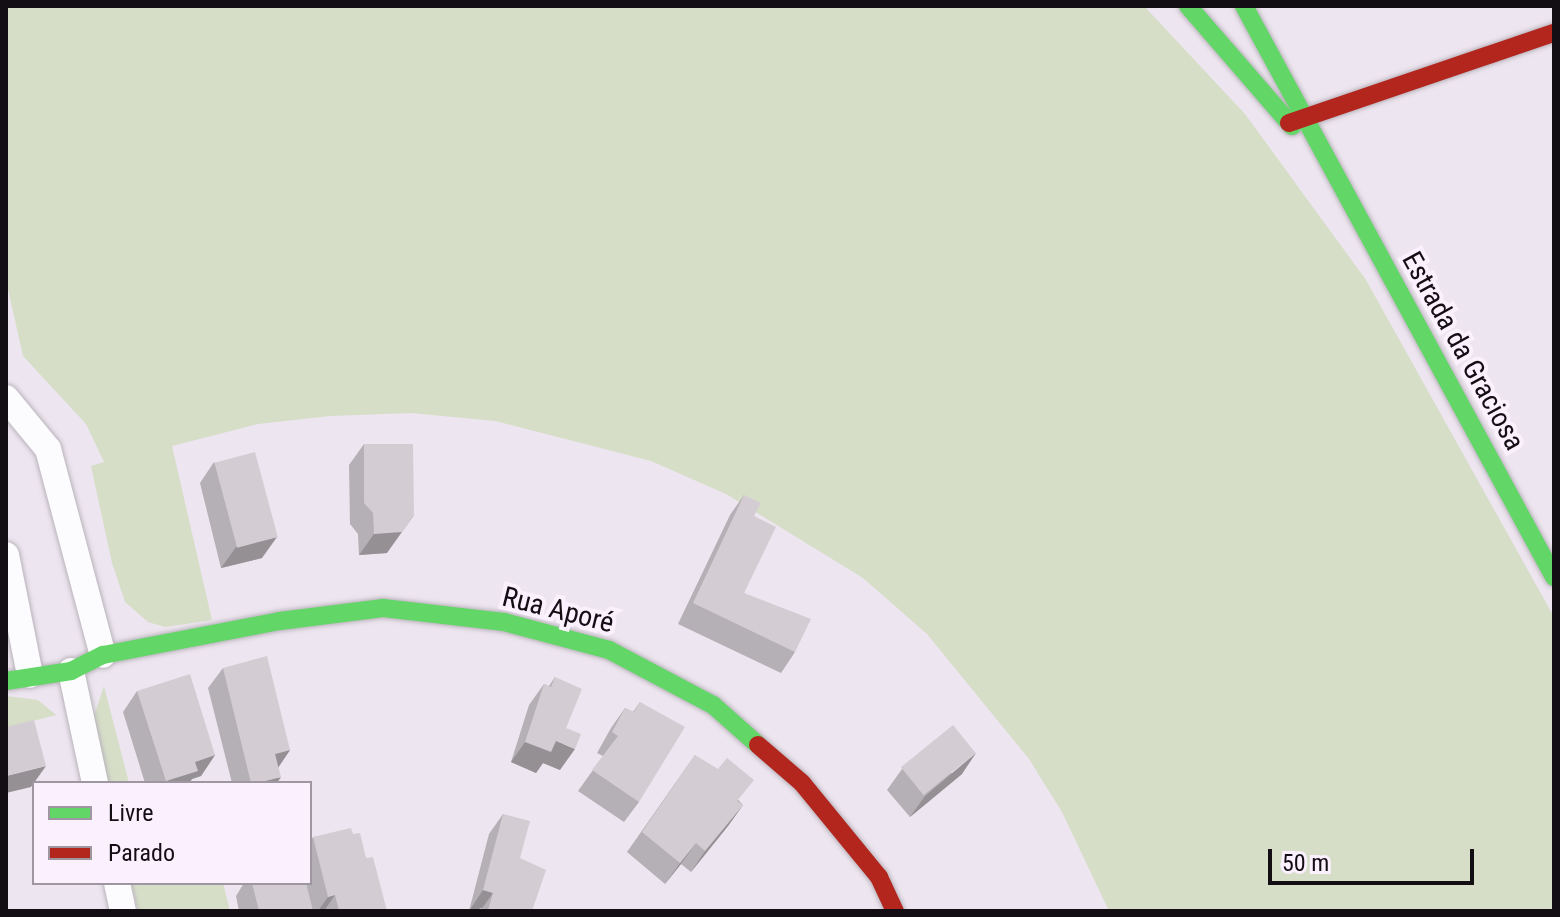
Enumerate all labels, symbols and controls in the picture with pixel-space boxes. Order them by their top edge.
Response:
street label: Estrada da Graciosa [1395,246,1531,456]
street label: Rua Aporé [499,580,617,640]
legend [32,781,312,885]
text: Livre [108,799,154,827]
scale bar [1272,833,1478,883]
text: Parado [108,839,175,867]
text: 50 m [1282,849,1329,877]

